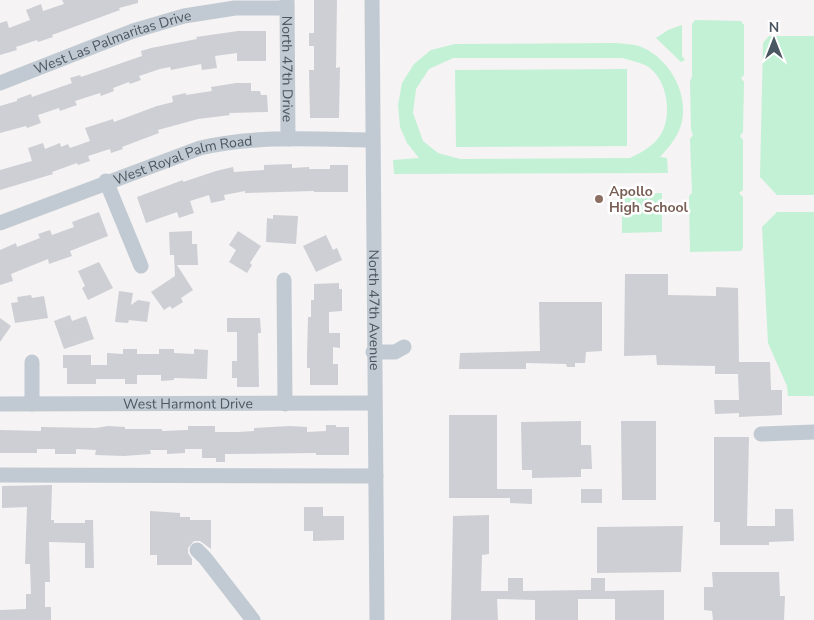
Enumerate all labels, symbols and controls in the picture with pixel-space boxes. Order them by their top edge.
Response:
street label: West Las Palmaritas Drive [31,6,193,78]
north arrow [749,15,799,65]
street label: North 47th Drive [278,16,297,122]
text: N [769,18,779,37]
street label: West Royal Palm Road [111,131,253,189]
place label: Apollo High School [609,182,689,217]
marker: Apollo High School [593,193,605,205]
street label: North 47th Avenue [365,249,384,371]
street label: West Harmont Drive [123,394,253,413]

